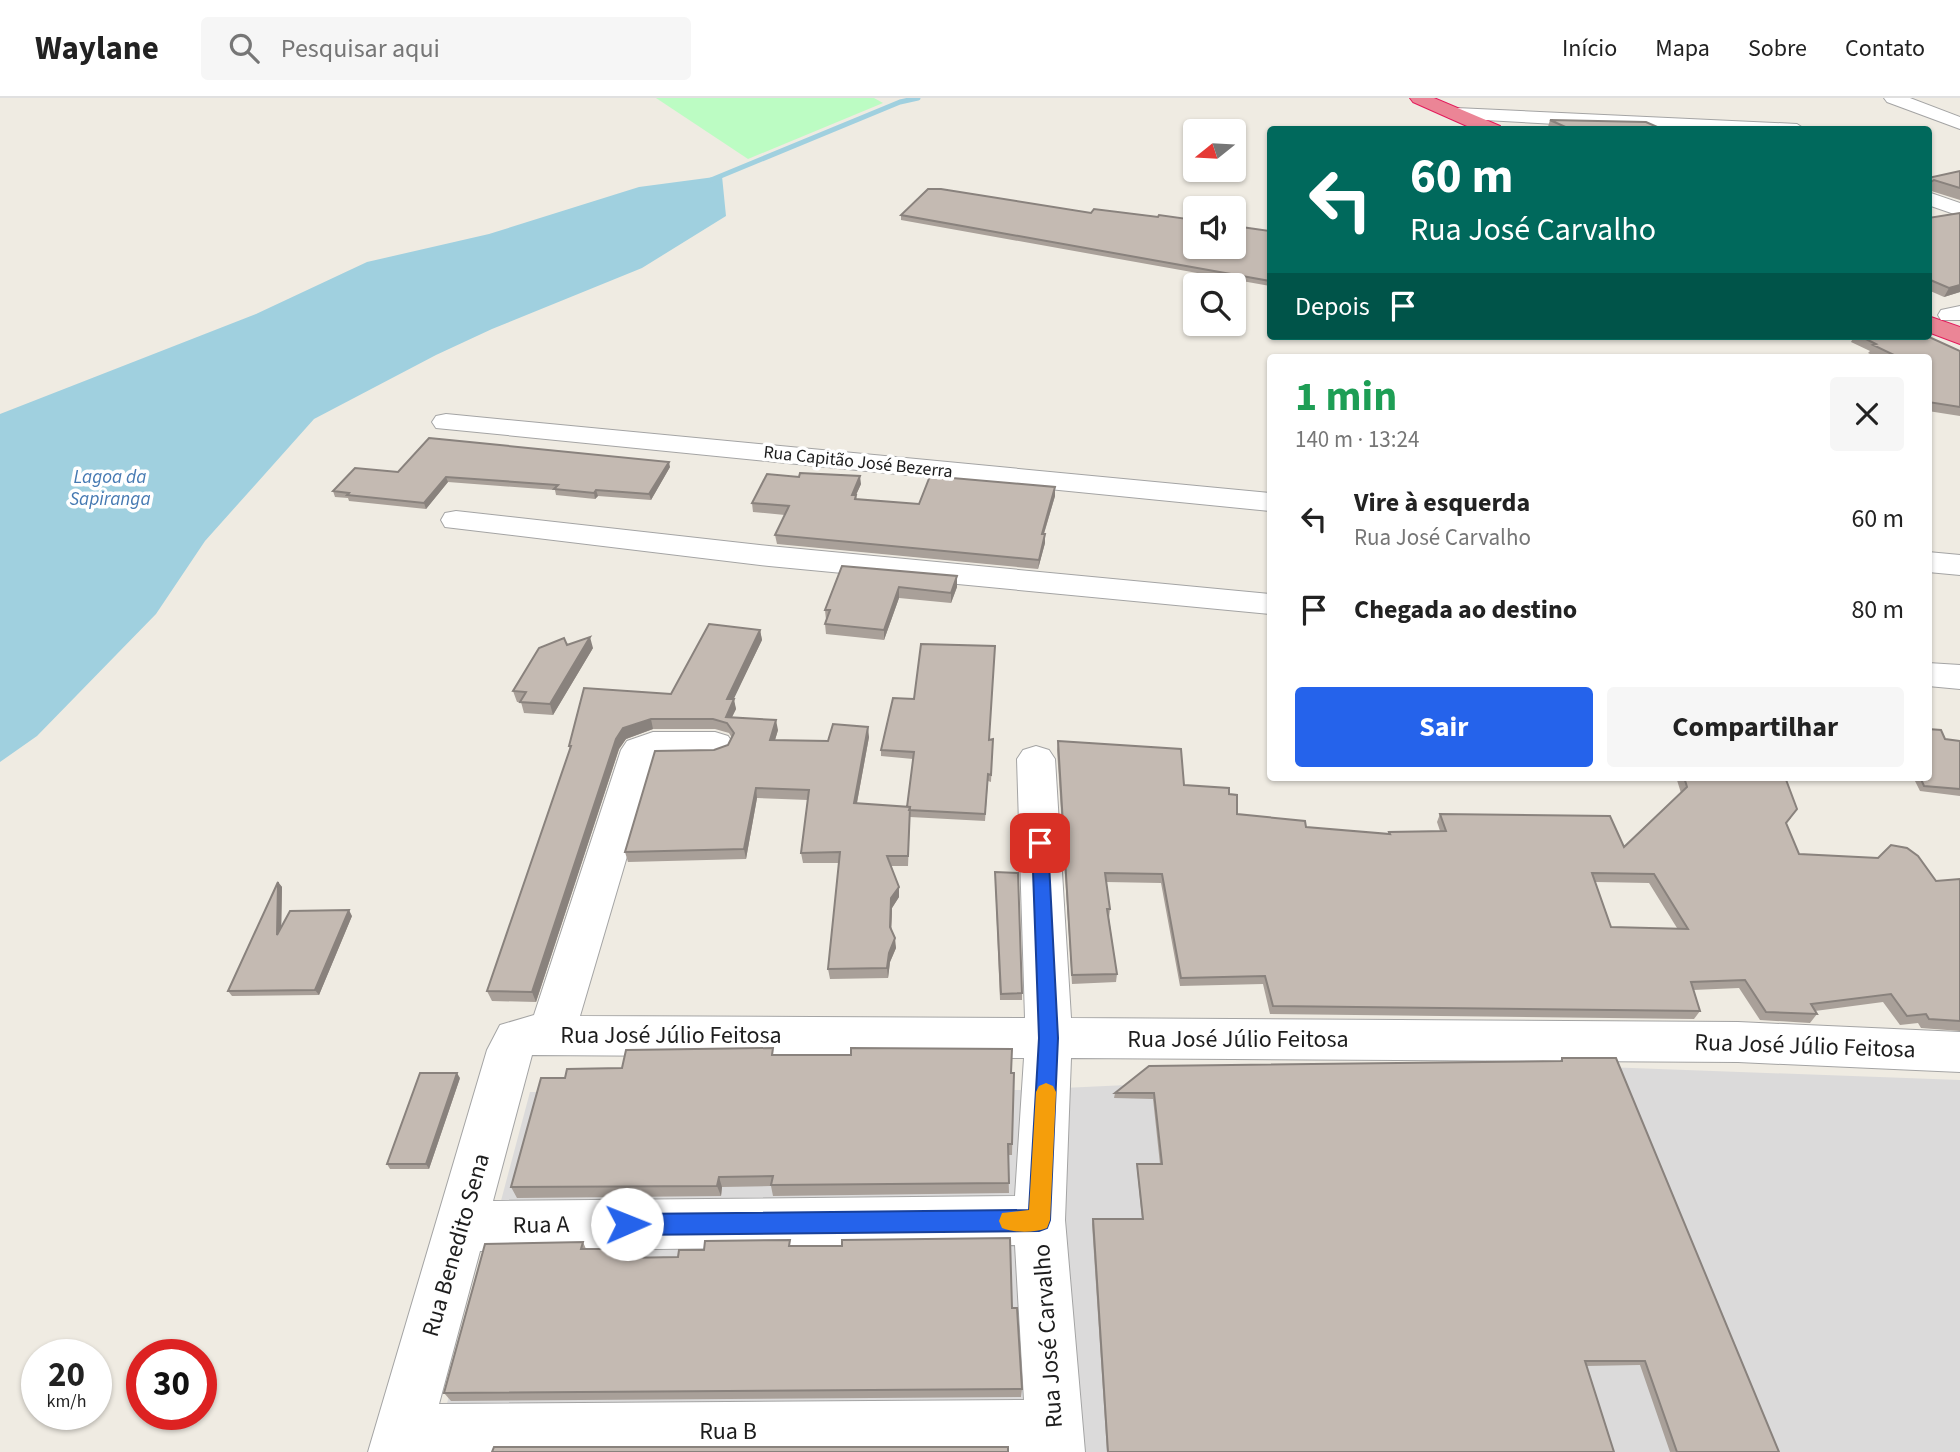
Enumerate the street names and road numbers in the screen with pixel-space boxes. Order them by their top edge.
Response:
street label: Rua Capitão José Bezerra [762,440,954,484]
street label: Rua José Júlio Feitosa [560,1018,782,1053]
street label: Rua José Júlio Feitosa [1127,1022,1349,1057]
street label: Rua José Júlio Feitosa [1694,1025,1916,1067]
street label: Rua Benedito Sena [413,1149,499,1341]
street label: Rua A [512,1207,570,1243]
street label: Rua José Carvalho [1024,1243,1072,1429]
street label: Rua B [699,1414,757,1449]

